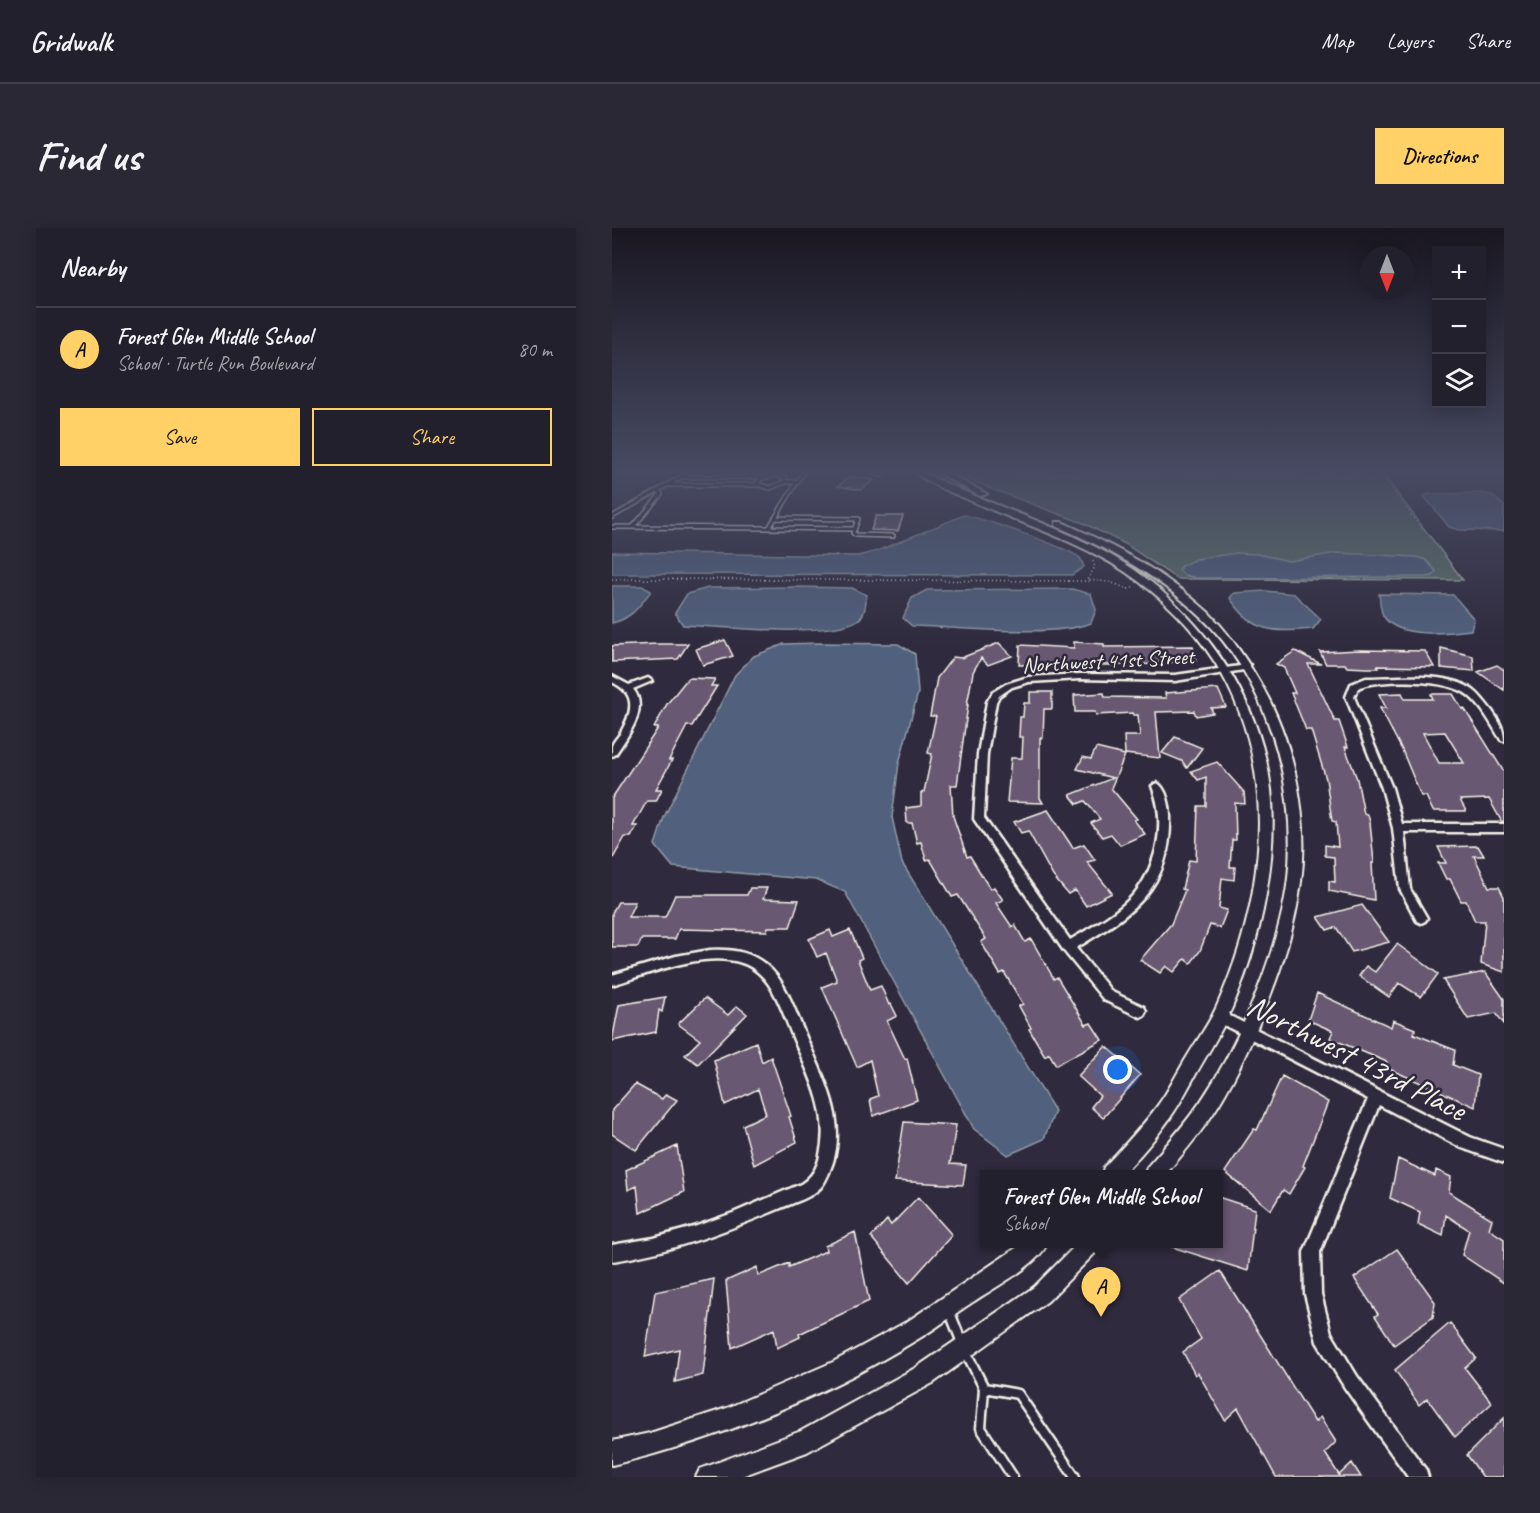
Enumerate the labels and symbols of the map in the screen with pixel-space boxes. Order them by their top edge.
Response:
north arrow [1360,246,1414,300]
street label: Northwest 41st Street [1021,642,1197,679]
street label: Northwest 43rd Place [1241,985,1475,1131]
your location [1103,1055,1132,1084]
pin: A [1082,1268,1120,1317]

